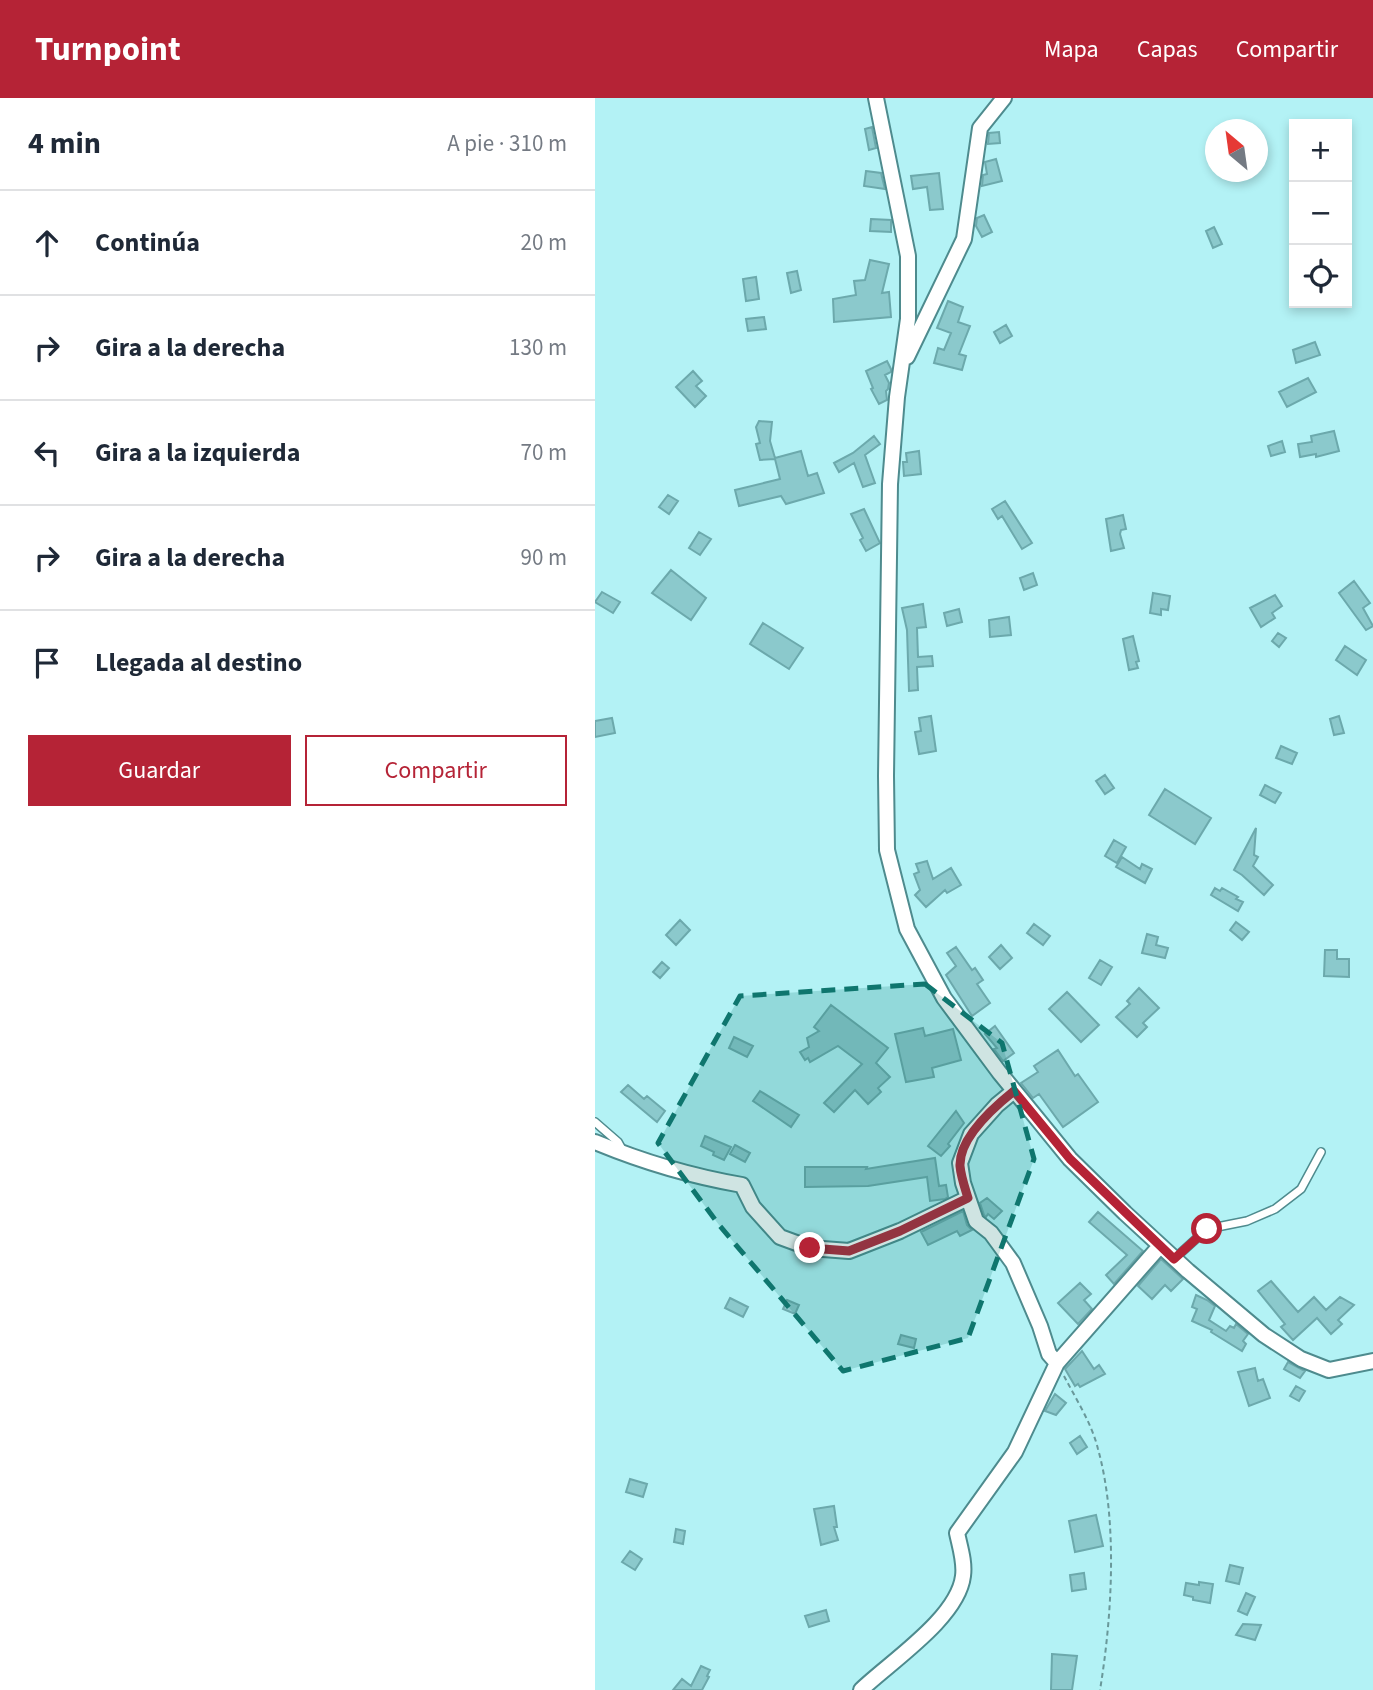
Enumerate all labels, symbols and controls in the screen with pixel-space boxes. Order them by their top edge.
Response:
text: Turnpoint [35,26,181,73]
text: Mapa [1044,32,1099,67]
text: Capas [1137,32,1198,67]
text: Compartir [1236,32,1338,67]
north arrow [1205,119,1268,182]
map controls [1289,119,1352,308]
button: + [1289,119,1352,182]
text: 4 min [28,122,101,165]
text: A pie · 310 m [447,127,567,160]
button: − [1289,182,1352,245]
icon: ahead [28,224,66,262]
text: Continúa [95,224,200,261]
text: 20 m [520,226,567,259]
button: locate [1289,245,1352,308]
icon: right [28,329,66,367]
text: Gira a la derecha [95,329,285,366]
text: 130 m [509,331,567,364]
icon: left [28,434,66,472]
text: Gira a la izquierda [95,434,300,471]
text: 70 m [520,436,567,469]
icon: right [28,539,66,577]
text: Gira a la derecha [95,539,285,576]
text: 90 m [520,541,567,574]
icon: arrive [28,644,66,682]
text: Llegada al destino [95,644,302,681]
button: Guardar [28,735,291,806]
button: Compartir [305,735,567,806]
route start [1191,1213,1222,1244]
route end [794,1232,825,1263]

